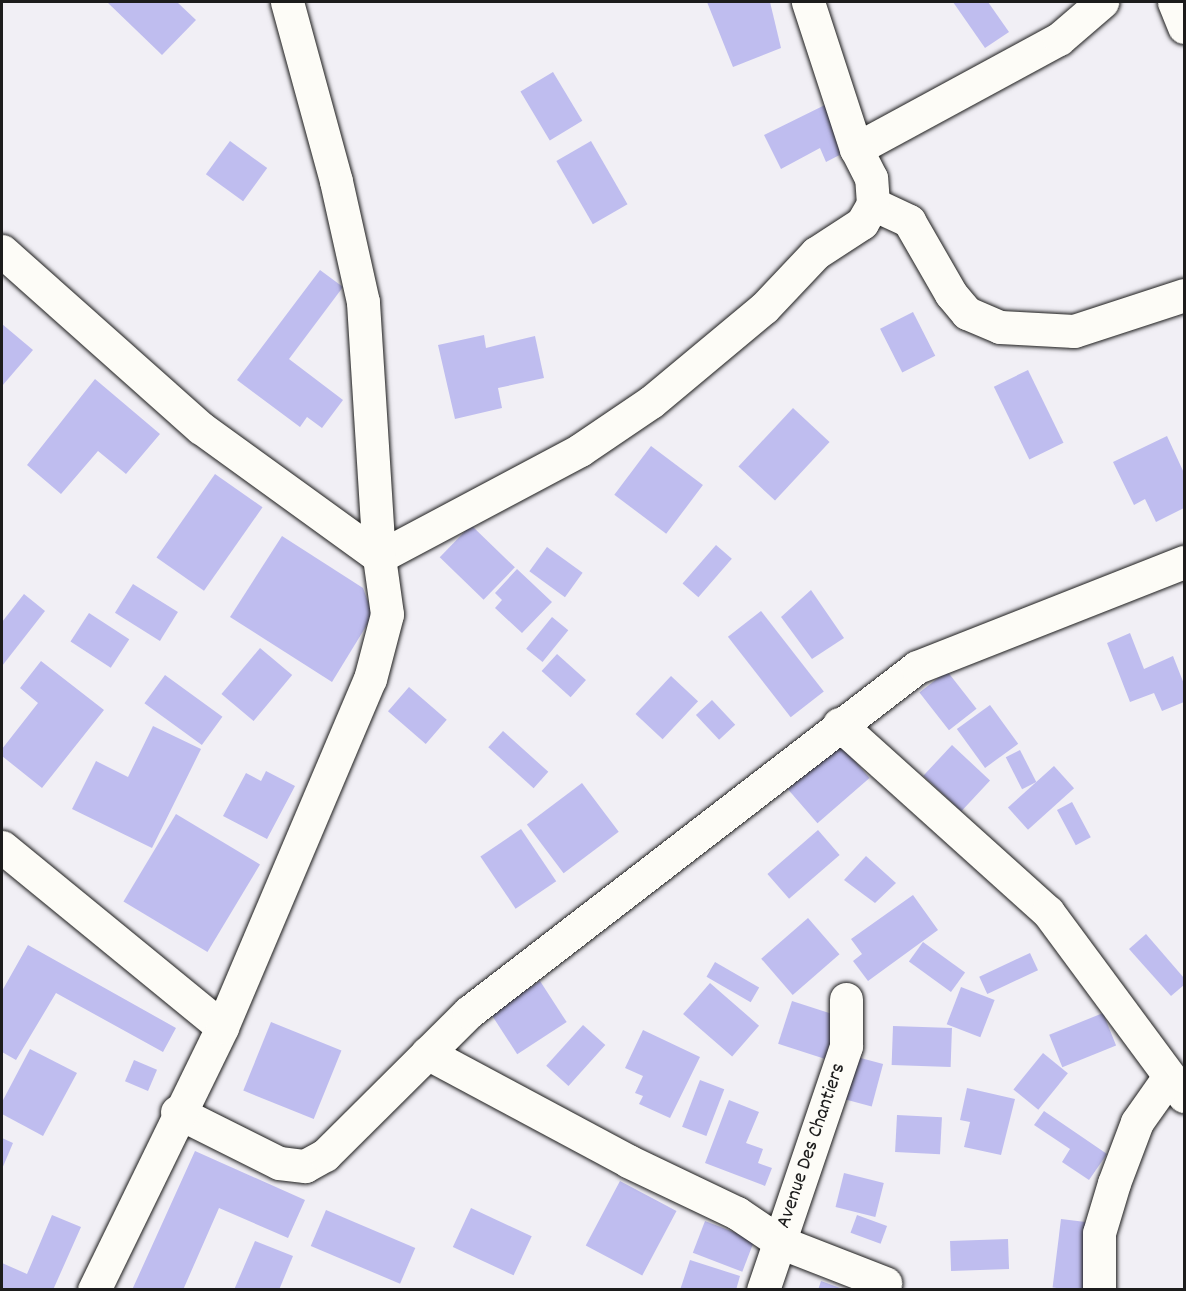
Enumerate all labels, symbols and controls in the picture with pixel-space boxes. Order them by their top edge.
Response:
street label: Avenue Des Chantiers [772,1060,852,1232]

